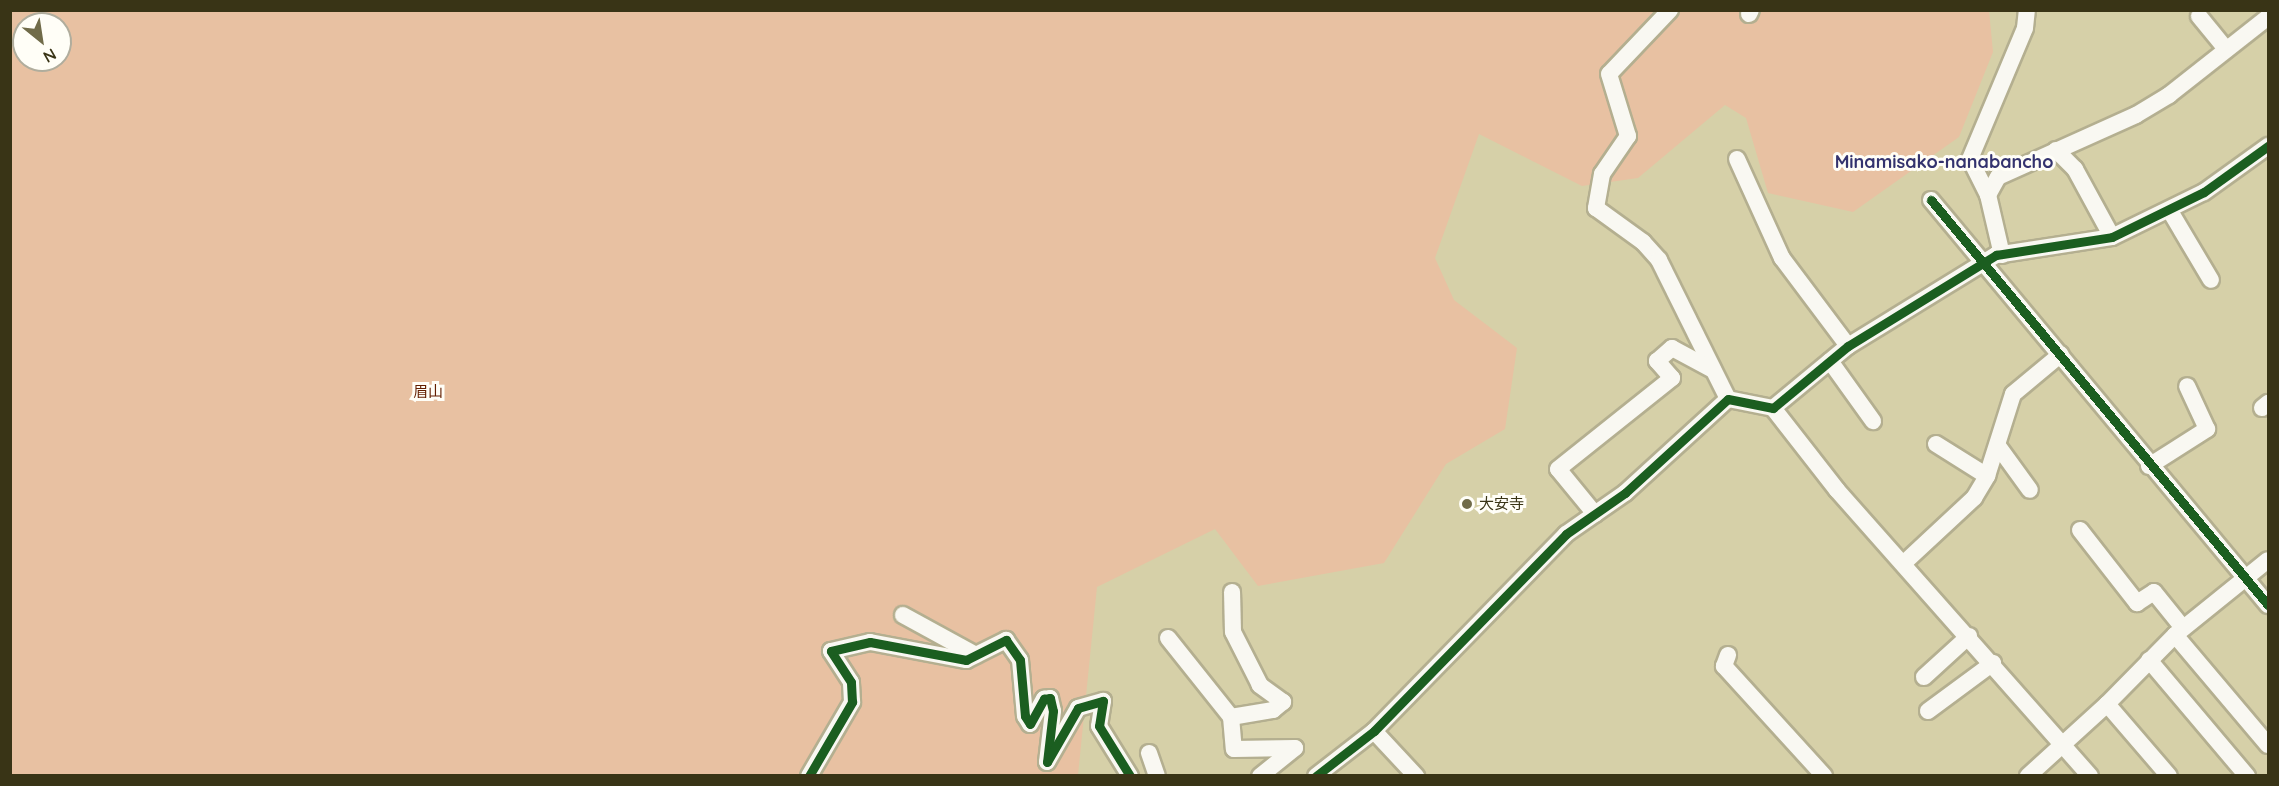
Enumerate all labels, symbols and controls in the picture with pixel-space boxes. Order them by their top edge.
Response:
north arrow [12,12,72,72]
text: N [40,44,60,67]
district label: Minamisako-nanabancho [1835,151,2053,173]
park label: 眉山 [413,383,443,401]
place label: 大安寺 [1479,495,1524,513]
marker: 大安寺 [1460,497,1474,511]

